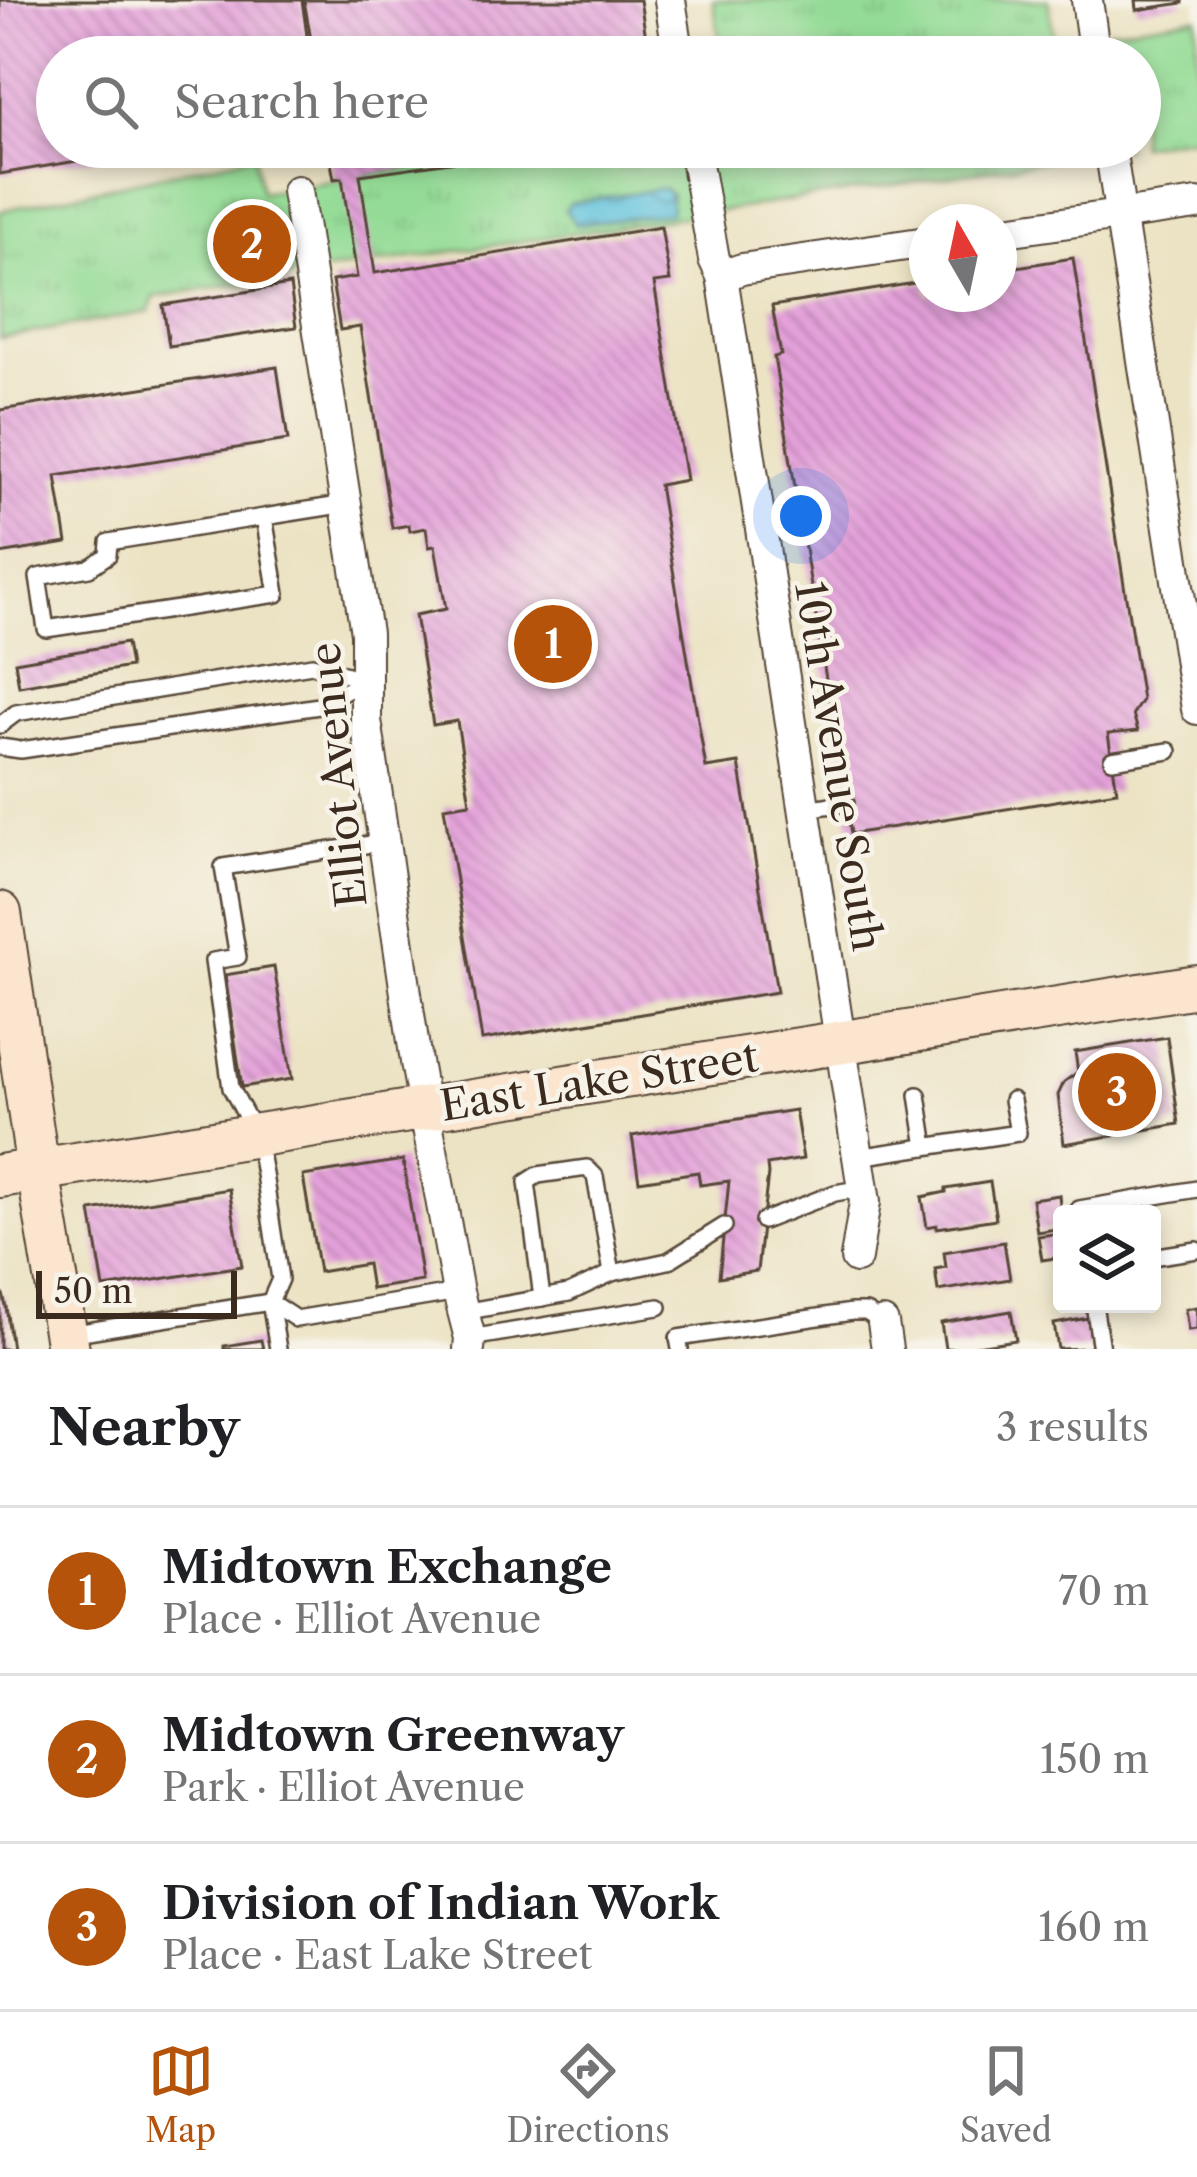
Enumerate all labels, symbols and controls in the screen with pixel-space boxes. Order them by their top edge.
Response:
search box [36,36,1161,168]
icon: search [78,69,144,135]
text: Search here [174,74,429,130]
pin: 2 [213,199,291,289]
north arrow [909,204,1017,312]
your location [771,486,831,546]
street label: 10th Avenue South [784,578,894,954]
pin: 1 [514,599,592,689]
street label: Elliot Avenue [298,640,378,910]
street label: East Lake Street [436,1030,762,1132]
pin: 3 [1078,1047,1156,1137]
map controls [1053,1205,1161,1313]
button: layers [1053,1205,1161,1313]
scale bar [36,1265,237,1318]
text: 50 m [54,1271,132,1312]
text: Nearby [48,1396,240,1458]
text: 3 results [996,1403,1149,1451]
text: Midtown Exchange [162,1539,612,1595]
text: 1 [78,1567,96,1615]
text: 70 m [1058,1567,1149,1615]
text: Place · Elliot Avenue [162,1595,541,1643]
text: Midtown Greenway [162,1707,624,1763]
text: 2 [75,1735,99,1783]
text: 150 m [1040,1735,1149,1783]
text: Park · Elliot Avenue [162,1763,525,1811]
text: Division of Indian Work [162,1875,719,1931]
text: 3 [76,1903,98,1951]
text: 160 m [1038,1903,1149,1951]
text: Place · East Lake Street [162,1931,592,1979]
tab: Map [145,2038,216,2151]
tab: Directions [507,2038,670,2151]
tab: Saved [960,2038,1052,2151]

